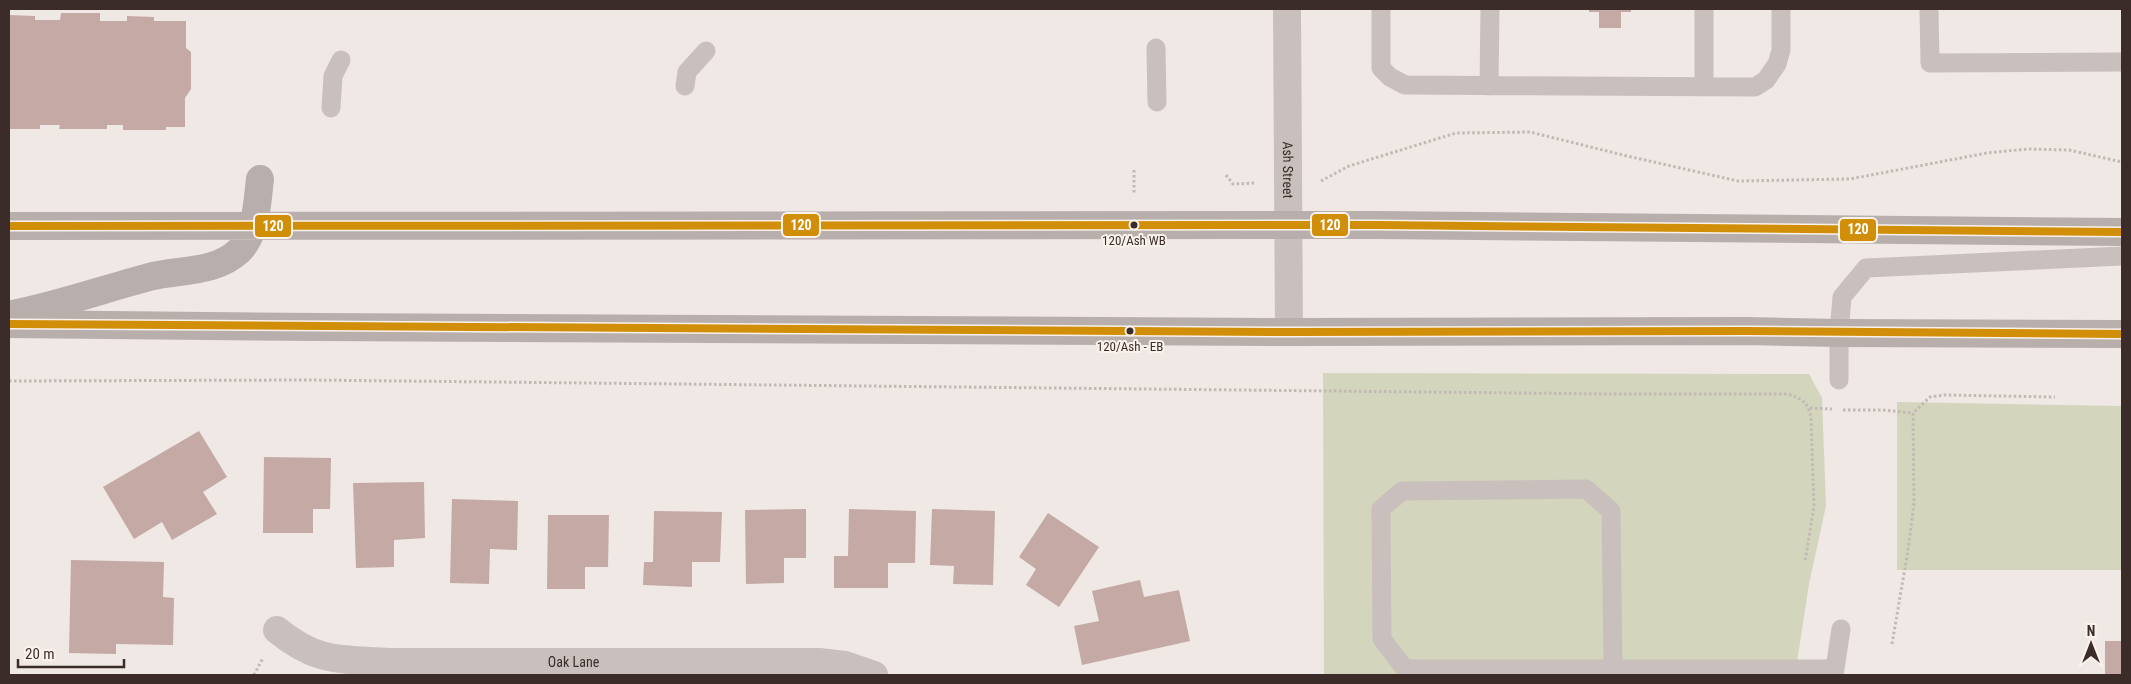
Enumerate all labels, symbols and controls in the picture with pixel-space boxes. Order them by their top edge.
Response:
street label: Ash Street [1280,141,1296,199]
line badge: 120 [782,213,820,237]
line badge: 120 [1311,213,1349,237]
line badge: 120 [254,214,292,238]
text: 120 [790,217,812,233]
text: 120 [1319,217,1341,233]
text: 120 [262,218,284,234]
line badge: 120 [1839,218,1877,242]
marker: 120/Ash WB [1129,220,1139,230]
text: 120 [1847,221,1869,237]
place label: 120/Ash WB [1102,233,1166,248]
marker: 120/Ash - EB [1125,326,1135,336]
place label: 120/Ash - EB [1097,339,1163,354]
north arrow [2066,619,2116,669]
text: N [2087,623,2095,639]
scale bar [18,636,124,668]
text: 20 m [25,645,55,663]
street label: Oak Lane [548,654,600,670]

